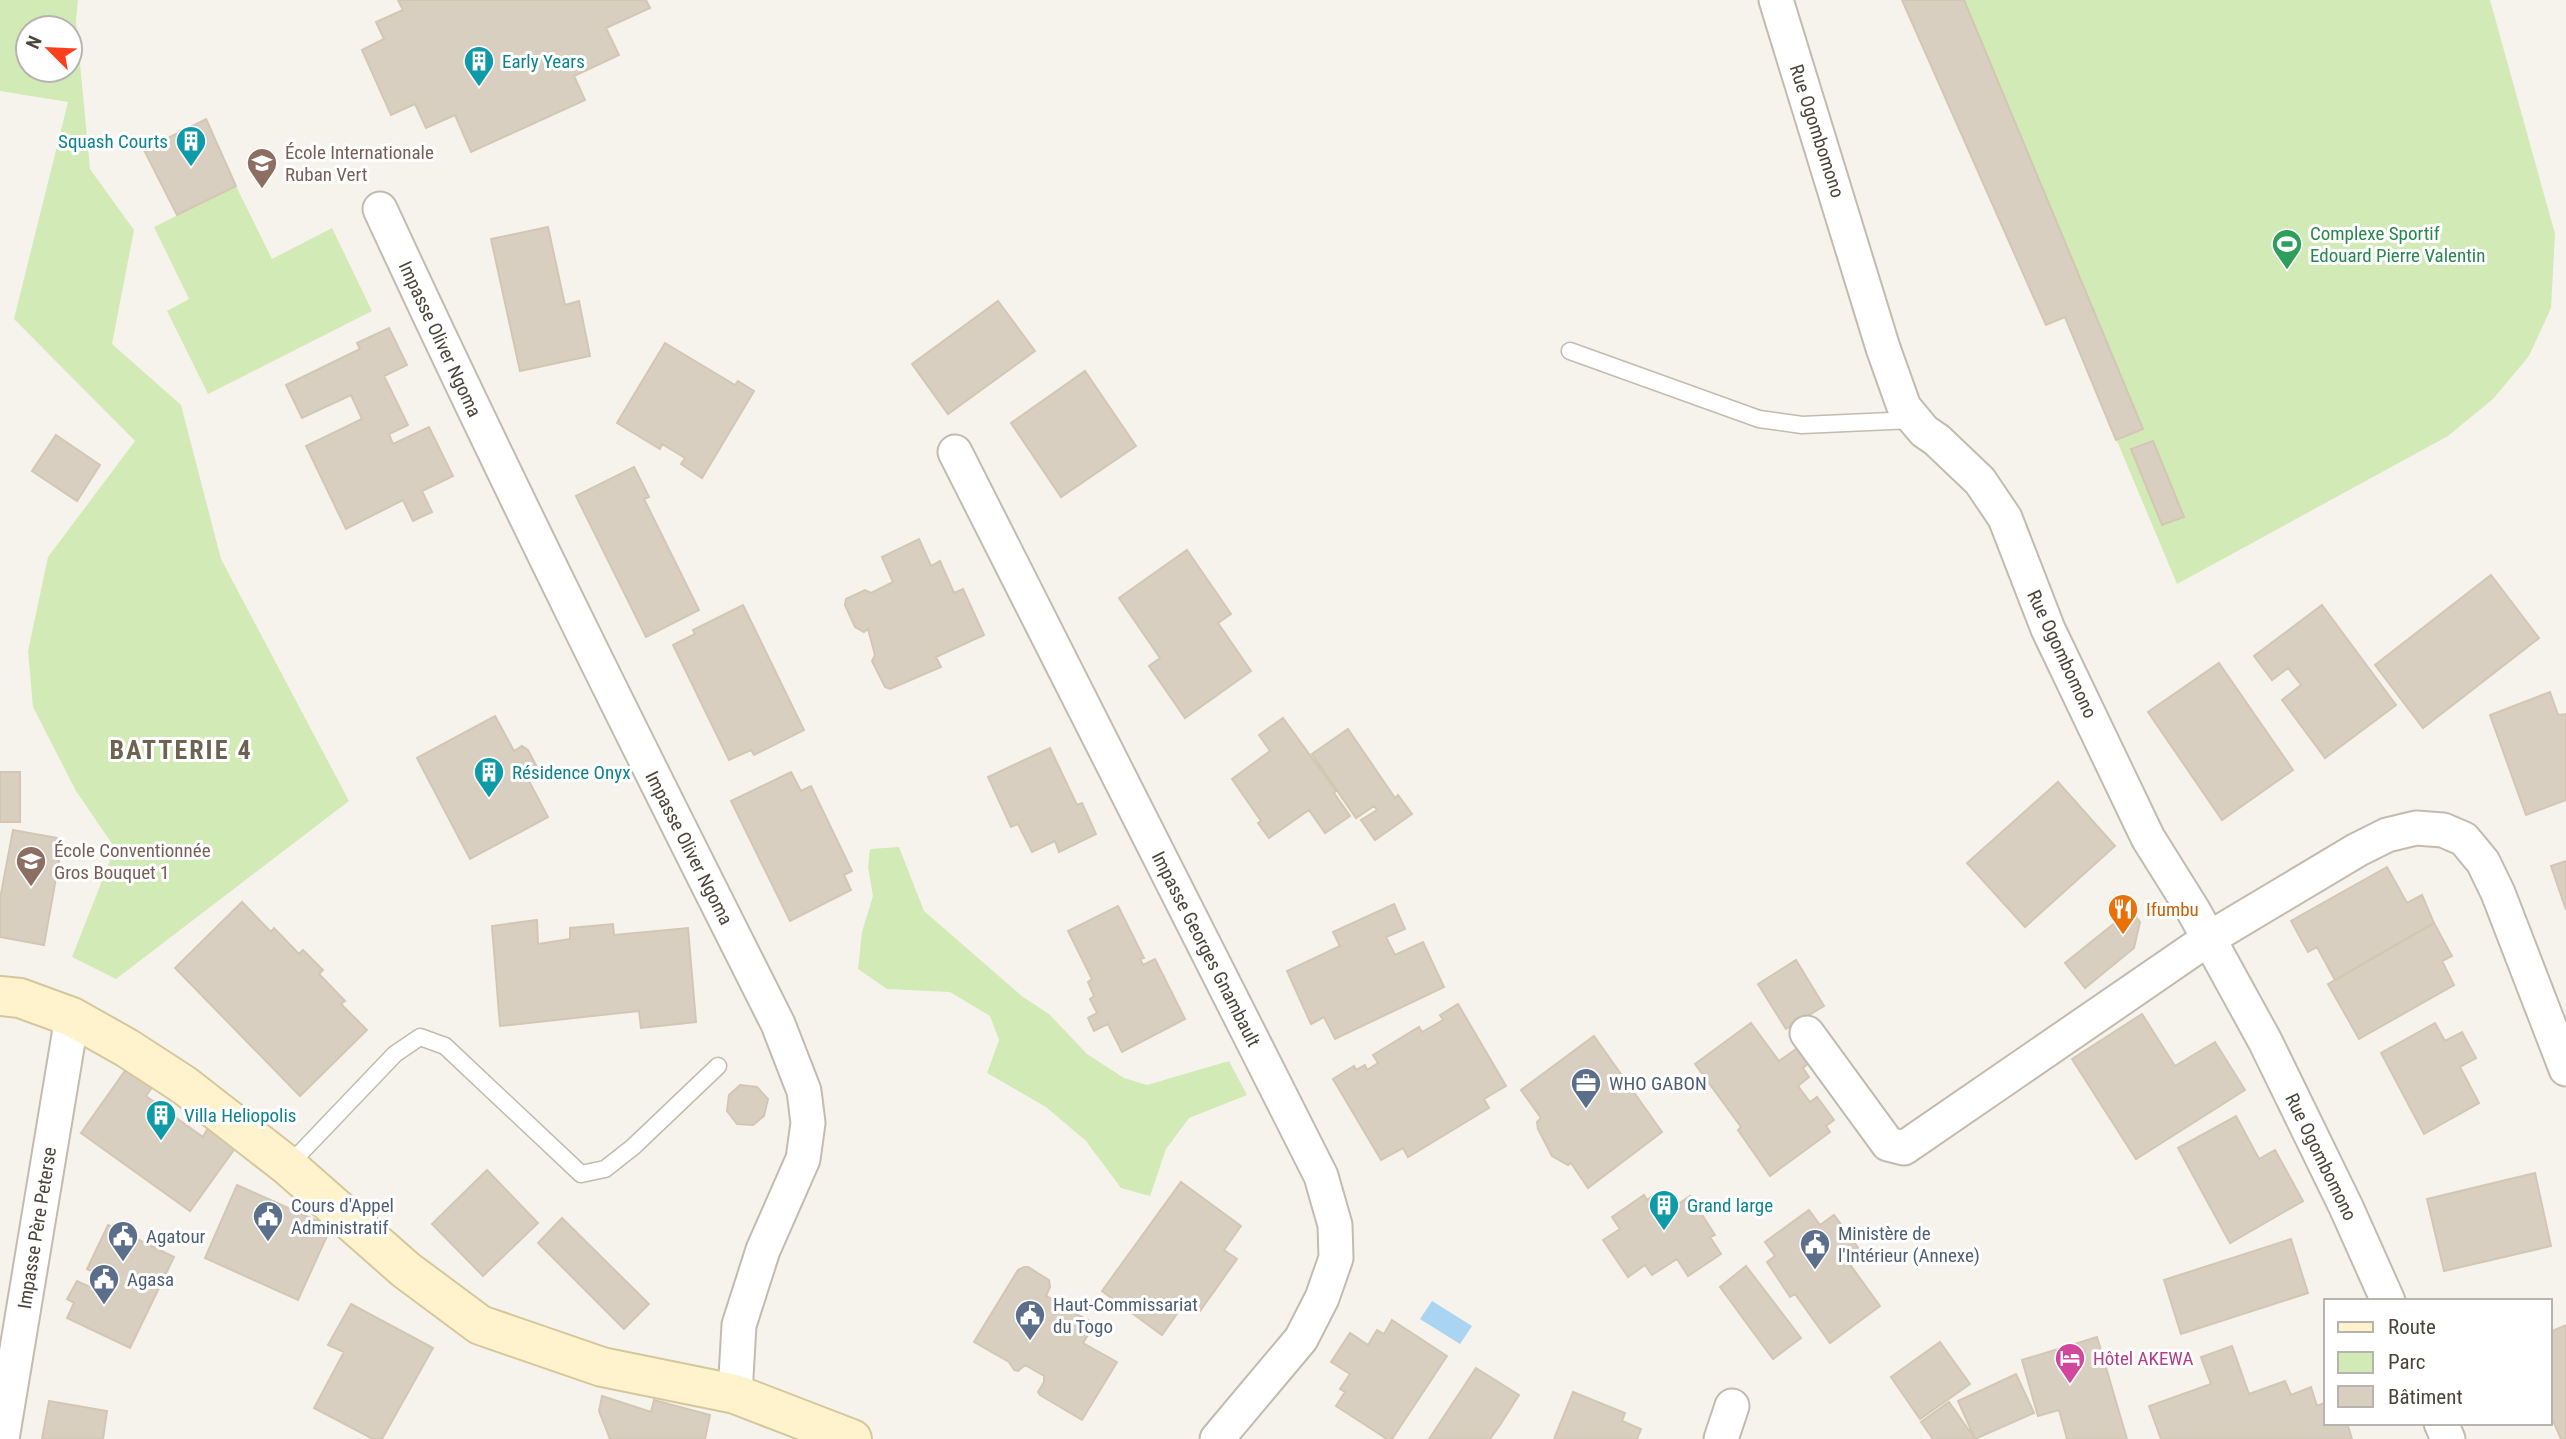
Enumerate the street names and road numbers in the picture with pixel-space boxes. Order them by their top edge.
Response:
street label: Rue Ogombomono [1785,62,1849,200]
street label: Impasse Oliver Ngoma [394,257,486,421]
street label: Rue Ogombomono [2022,586,2102,722]
street label: Impasse Oliver Ngoma [640,767,738,929]
street label: Impasse Georges Gnambault [1147,847,1265,1051]
street label: Rue Ogombomono [2280,1090,2362,1224]
street label: Impasse Père Peterse [13,1145,61,1311]

